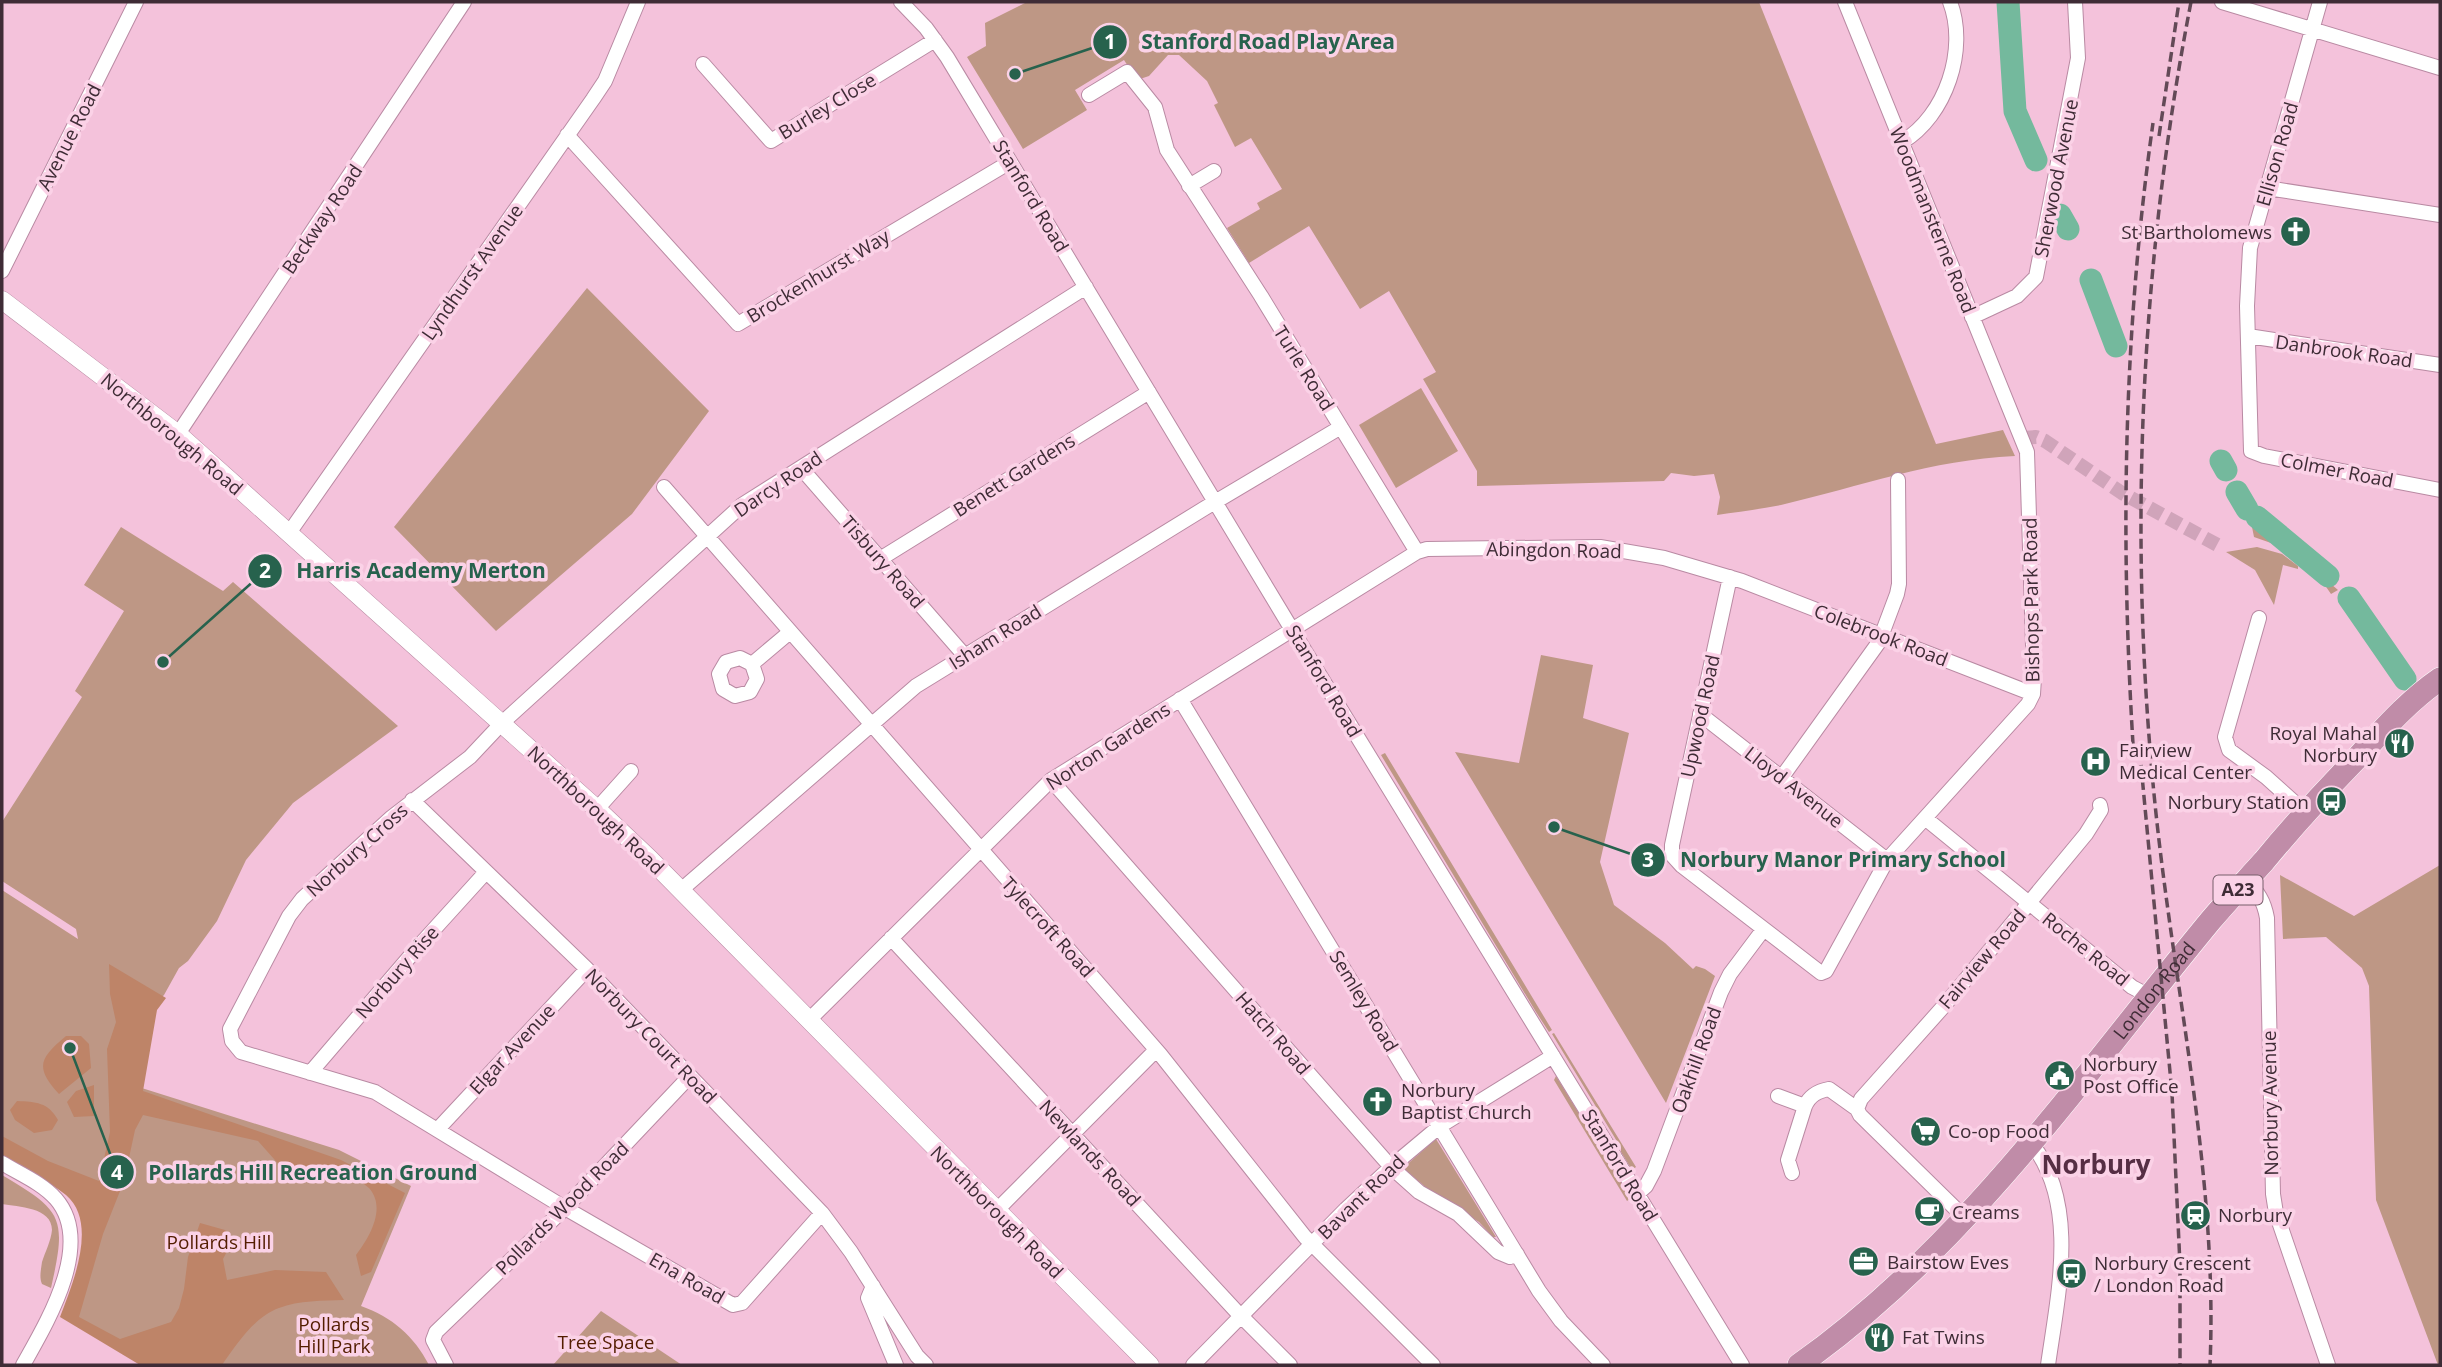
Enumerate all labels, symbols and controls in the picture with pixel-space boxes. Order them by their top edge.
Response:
callout: Stanford Road Play Area [1092,21,1409,63]
text: 1 [1104,27,1116,55]
text: Stanford Road Play Area [1141,27,1395,55]
street label: Burley Close [773,67,881,145]
street label: Avenue Road [31,79,107,195]
street label: Sherwood Avenue [2028,97,2084,259]
street label: Ellison Road [2250,99,2304,209]
street label: Woodmansterne Road [1884,123,1982,317]
street label: Stanford Road [987,135,1075,257]
street label: Beckway Road [276,159,368,279]
street label: Lyndhurst Avenue [415,199,529,345]
church icon: St Bartholomews [2278,215,2312,249]
place label: St Bartholomews [2121,219,2272,245]
street label: Brockenhurst Way [742,223,895,329]
street label: Turle Road [1268,321,1340,415]
street label: Danbrook Road [2274,328,2414,374]
street label: Northborough Road [95,367,249,501]
street label: Benett Gardens [948,427,1080,523]
street label: Darcy Road [729,445,827,523]
street label: Colmer Road [2278,446,2396,494]
street label: Tisbury Road [835,510,931,614]
street label: Bishops Park Road [2017,517,2045,683]
street label: Abingdon Road [1486,536,1622,564]
callout: Harris Academy Merton [248,550,560,592]
text: 2 [259,556,271,584]
text: Harris Academy Merton [296,556,546,584]
street label: Isham Road [944,598,1046,676]
street label: Colebrook Road [1810,598,1952,672]
street label: Stanford Road [1280,620,1368,742]
street label: Upwood Road [1674,652,1726,780]
street label: Norton Gardens [1041,696,1175,796]
place label: Royal Mahal Norbury [2269,720,2377,768]
restaurant icon: Royal Mahal Norbury [2383,727,2417,761]
place label: Fairview Medical Center [2119,737,2252,785]
street label: Northborough Road [522,740,670,880]
street label: Lloyd Avenue [1739,740,1849,834]
hospital icon: Fairview Medical Center [2079,744,2113,778]
bus stop icon: Norbury Station [2315,785,2349,819]
place label: Norbury Station [2168,789,2309,815]
street label: Norbury Cross [301,797,413,903]
callout: Norbury Manor Primary School [1631,839,2020,881]
text: 3 [1642,845,1654,873]
text: Norbury Manor Primary School [1680,845,2006,873]
street label: Tylecroft Road [996,871,1100,983]
road number: A23 [2214,876,2262,904]
street label: Fairview Road [1933,904,2031,1014]
street label: Roche Road [2037,906,2135,992]
street label: Norbury Rise [349,920,445,1024]
street label: London Road [2107,936,2201,1045]
street label: Semley Road [1324,945,1404,1057]
street label: Norbury Court Road [580,963,722,1109]
street label: Hatch Road [1230,986,1316,1080]
street label: Elgar Avenue [463,998,561,1100]
street label: Oakhill Road [1665,1003,1727,1117]
street label: Norbury Avenue [2256,1030,2284,1176]
place label: Norbury Post Office [2083,1051,2179,1099]
public building icon: Norbury Post Office [2043,1058,2077,1092]
place label: Norbury Baptist Church [1401,1077,1532,1125]
church icon: Norbury Baptist Church [1361,1084,1395,1118]
street label: Newlands Road [1034,1094,1146,1212]
street label: Stanford Road [1576,1104,1664,1226]
supermarket icon: Co-op Food [1908,1114,1942,1148]
place label: Co-op Food [1948,1118,2050,1144]
street label: Pollards Wood Road [490,1136,634,1280]
street label: Northborough Road [925,1140,1069,1284]
district label: Norbury [2041,1146,2151,1182]
street label: Bavant Road [1312,1149,1410,1245]
callout: Pollards Hill Recreation Ground [100,1151,492,1193]
text: 4 [111,1158,123,1186]
text: Pollards Hill Recreation Ground [148,1158,478,1186]
cafe icon: Creams [1912,1195,1946,1229]
station icon: Norbury [2178,1198,2212,1232]
place label: Creams [1952,1199,2020,1225]
place label: Norbury [2218,1202,2293,1228]
park label: Pollards Hill [167,1229,271,1255]
office icon: Bairstow Eves [1847,1245,1881,1279]
street label: Ena Road [645,1246,729,1310]
place label: Bairstow Eves [1887,1249,2009,1275]
place label: Norbury Crescent / London Road [2094,1250,2251,1298]
bus stop icon: Norbury Crescent / London Road [2054,1257,2088,1291]
park label: Pollards Hill Park [297,1311,371,1359]
restaurant icon: Fat Twins [1862,1320,1896,1354]
place label: Fat Twins [1902,1324,1985,1350]
park label: Tree Space [558,1329,654,1355]

